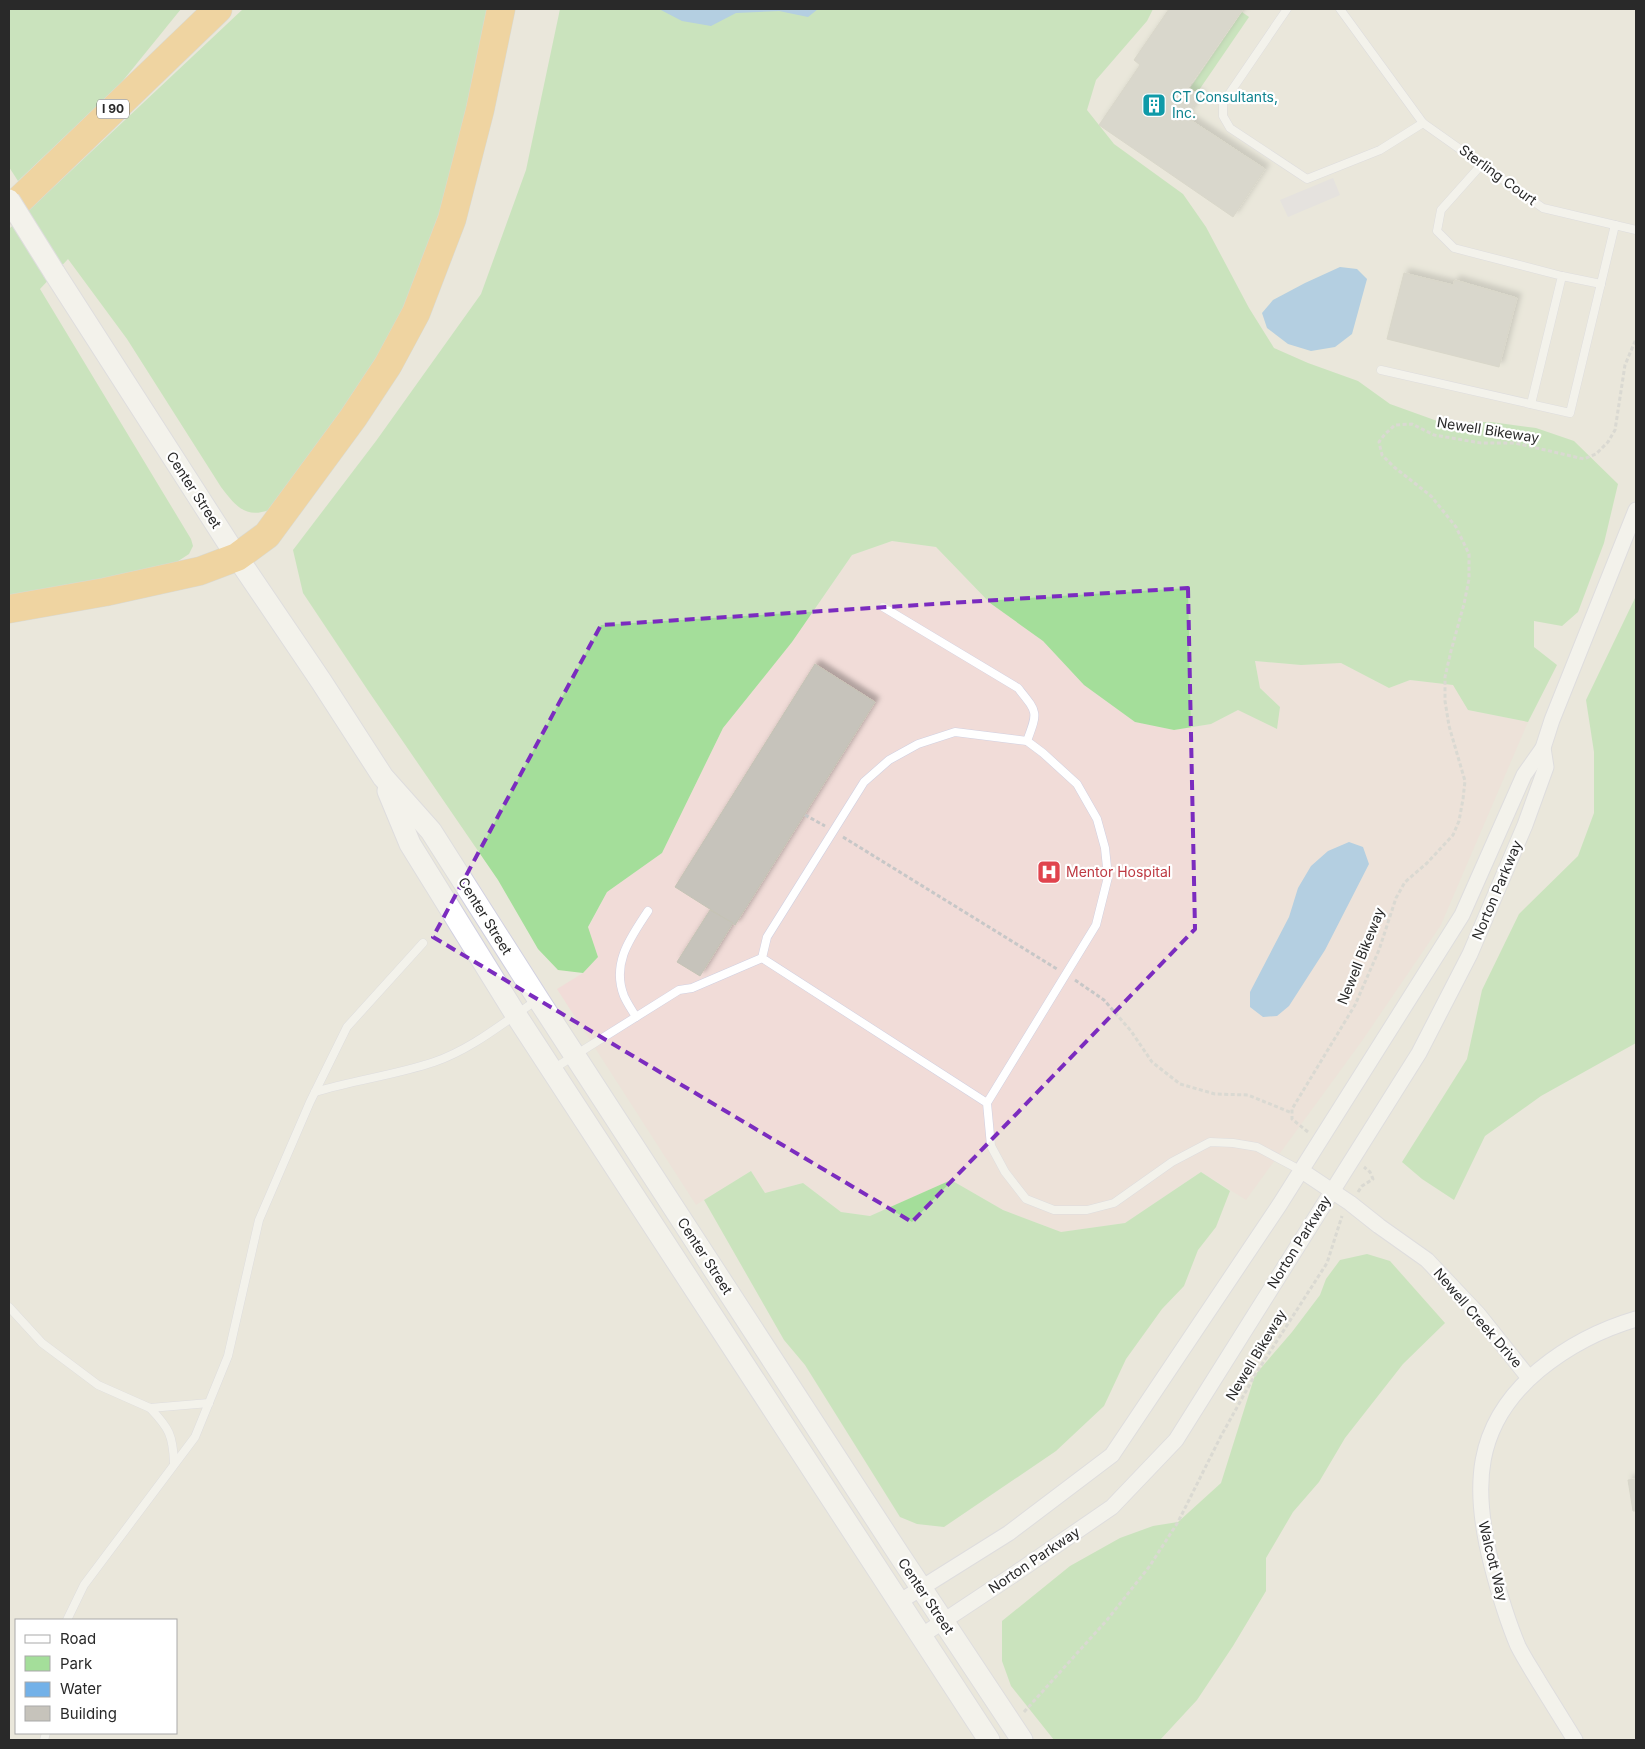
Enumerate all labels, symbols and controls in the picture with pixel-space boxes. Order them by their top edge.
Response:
place label: CT Consultants, Inc. [1172,88,1278,121]
building icon: CT Consultants, Inc. [1141,92,1167,118]
road number: I 90 [97,100,129,118]
street label: Sterling Court [1456,141,1541,209]
street label: Newell Bikeway [1436,413,1541,446]
street label: Center Street [163,448,226,532]
street label: Norton Parkway [1468,837,1525,942]
hospital icon: Mentor Hospital [1036,859,1062,885]
place label: Mentor Hospital [1066,863,1171,880]
street label: Center Street [455,874,516,958]
street label: Newell Bikeway [1333,905,1388,1007]
street label: Norton Parkway [1263,1192,1334,1291]
street label: Center Street [674,1214,737,1298]
street label: Newell Creek Drive [1430,1264,1526,1371]
street label: Newell Bikeway [1222,1306,1290,1403]
street label: Walcott Way [1475,1519,1512,1603]
street label: Norton Parkway [985,1523,1083,1596]
street label: Center Street [895,1554,958,1637]
legend [15,1619,178,1734]
text: Road [60,1629,96,1648]
text: Park [60,1654,93,1673]
text: Water [60,1679,102,1698]
text: Building [60,1704,117,1723]

